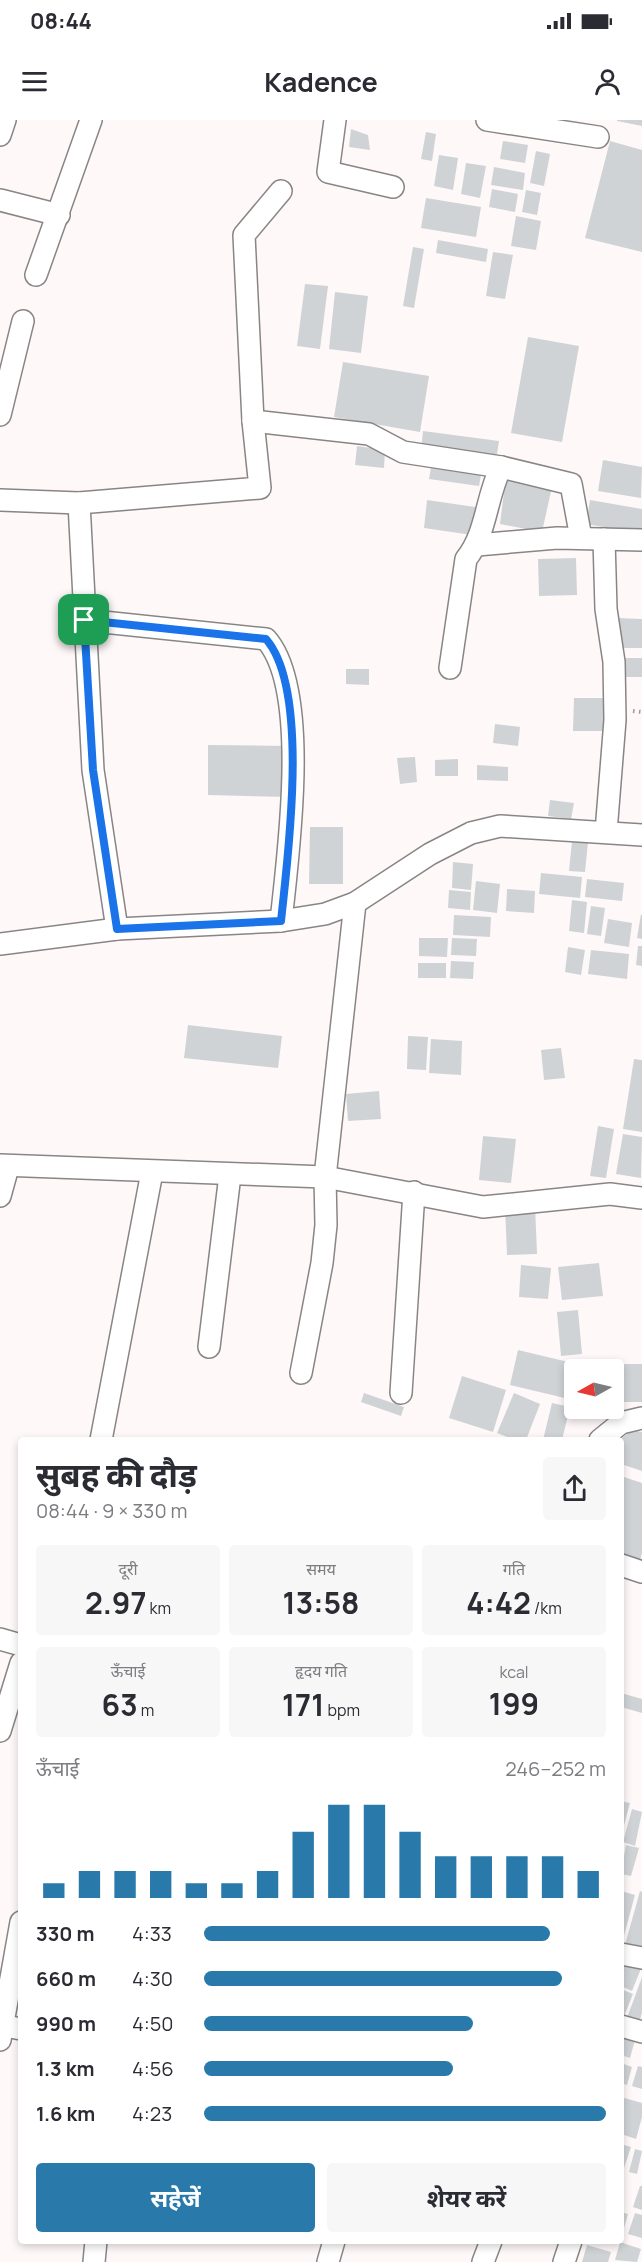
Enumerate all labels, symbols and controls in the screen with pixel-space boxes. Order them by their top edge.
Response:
text: 08:44 [30,6,92,36]
text: Kadence [264,63,378,100]
icon: menu [18,65,51,98]
icon: person [591,65,624,98]
pin [58,594,109,645]
icon: arrive [67,603,100,636]
north arrow [564,1359,624,1419]
map controls [564,1359,624,1419]
text: सुबह की दौड़ [36,1452,197,1497]
button: share [543,1457,606,1520]
text: 08:44 · 9 × 330 m [36,1497,188,1524]
text: दूरी [118,1558,138,1580]
text: समय [306,1558,336,1580]
text: गति [503,1558,525,1580]
text: 2.97 [85,1582,146,1623]
text: 13:58 [283,1582,359,1623]
text: 4:42 [466,1582,531,1623]
text: km [146,1597,171,1619]
text: /km [531,1597,562,1619]
text: ऊँचाई [111,1660,145,1682]
text: हृदय गति [295,1660,347,1682]
text: kcal [499,1661,529,1683]
text: 199 [489,1683,539,1724]
text: 63 [102,1684,138,1725]
text: 171 [282,1684,324,1725]
text: m [138,1699,154,1721]
text: bpm [324,1699,360,1721]
text: ऊँचाई [36,1755,79,1782]
text: 246–252 m [505,1755,606,1782]
text: 330 m [36,1920,94,1947]
text: 4:33 [132,1920,172,1947]
text: 660 m [36,1965,96,1992]
text: 4:30 [132,1965,173,1992]
text: 990 m [36,2010,96,2037]
text: 4:50 [132,2010,174,2037]
text: 1.3 km [36,2055,94,2082]
text: 4:56 [132,2055,174,2082]
text: 1.6 km [36,2100,95,2127]
text: 4:23 [132,2100,172,2127]
button: सहेजें [36,2163,315,2232]
button: शेयर करें [327,2163,606,2232]

